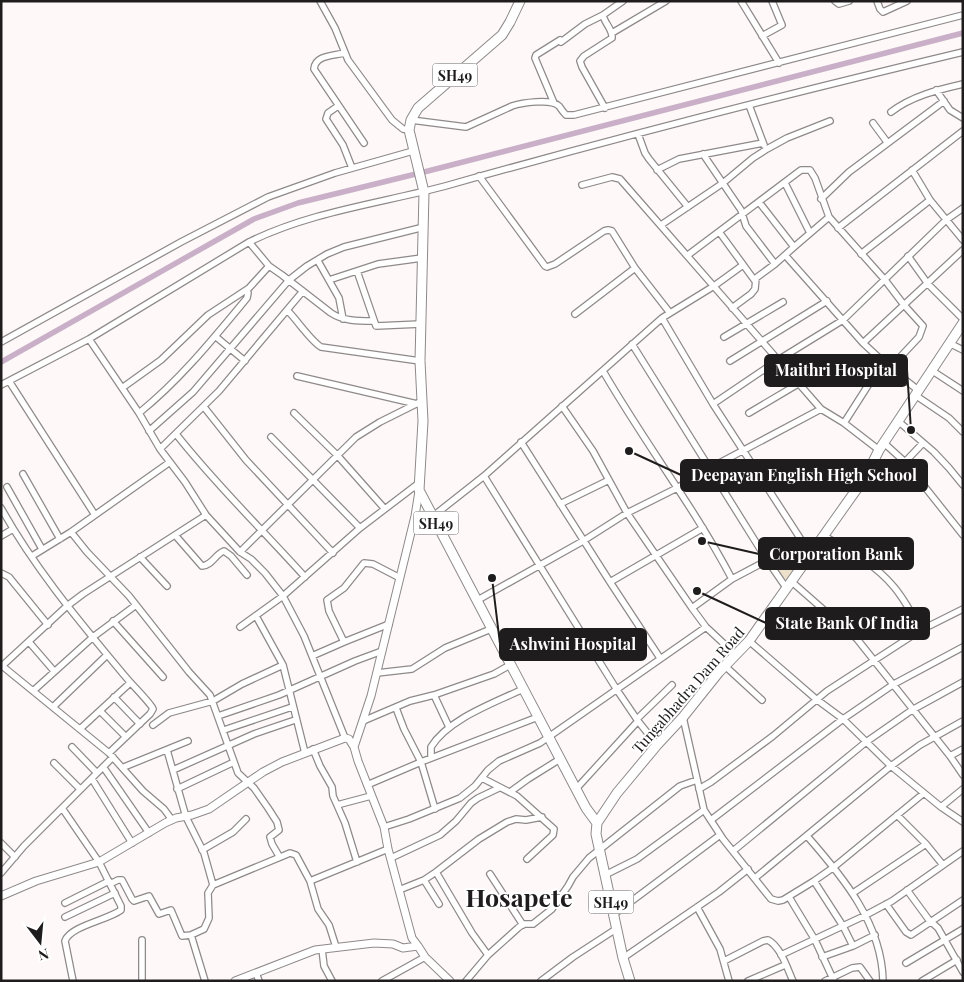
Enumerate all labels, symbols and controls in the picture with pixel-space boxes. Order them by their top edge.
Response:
road number: SH49 [432,64,478,86]
callout: Maithri Hospital [765,355,907,386]
text: Maithri Hospital [775,359,897,380]
callout: Deepayan English High School [681,460,927,491]
text: Deepayan English High School [691,464,917,485]
road number: SH49 [414,512,458,534]
callout: Corporation Bank [759,538,913,569]
text: Corporation Bank [769,543,903,564]
callout: State Bank Of India [766,608,929,639]
text: State Bank Of India [775,612,919,633]
street label: Tungabhadra Dam Road [627,622,749,757]
callout: Ashwini Hospital [500,629,646,660]
text: Ashwini Hospital [509,633,636,654]
district label: Hosapete [465,880,573,913]
road number: SH49 [588,890,634,914]
north arrow [15,917,65,967]
text: N [36,944,51,966]

